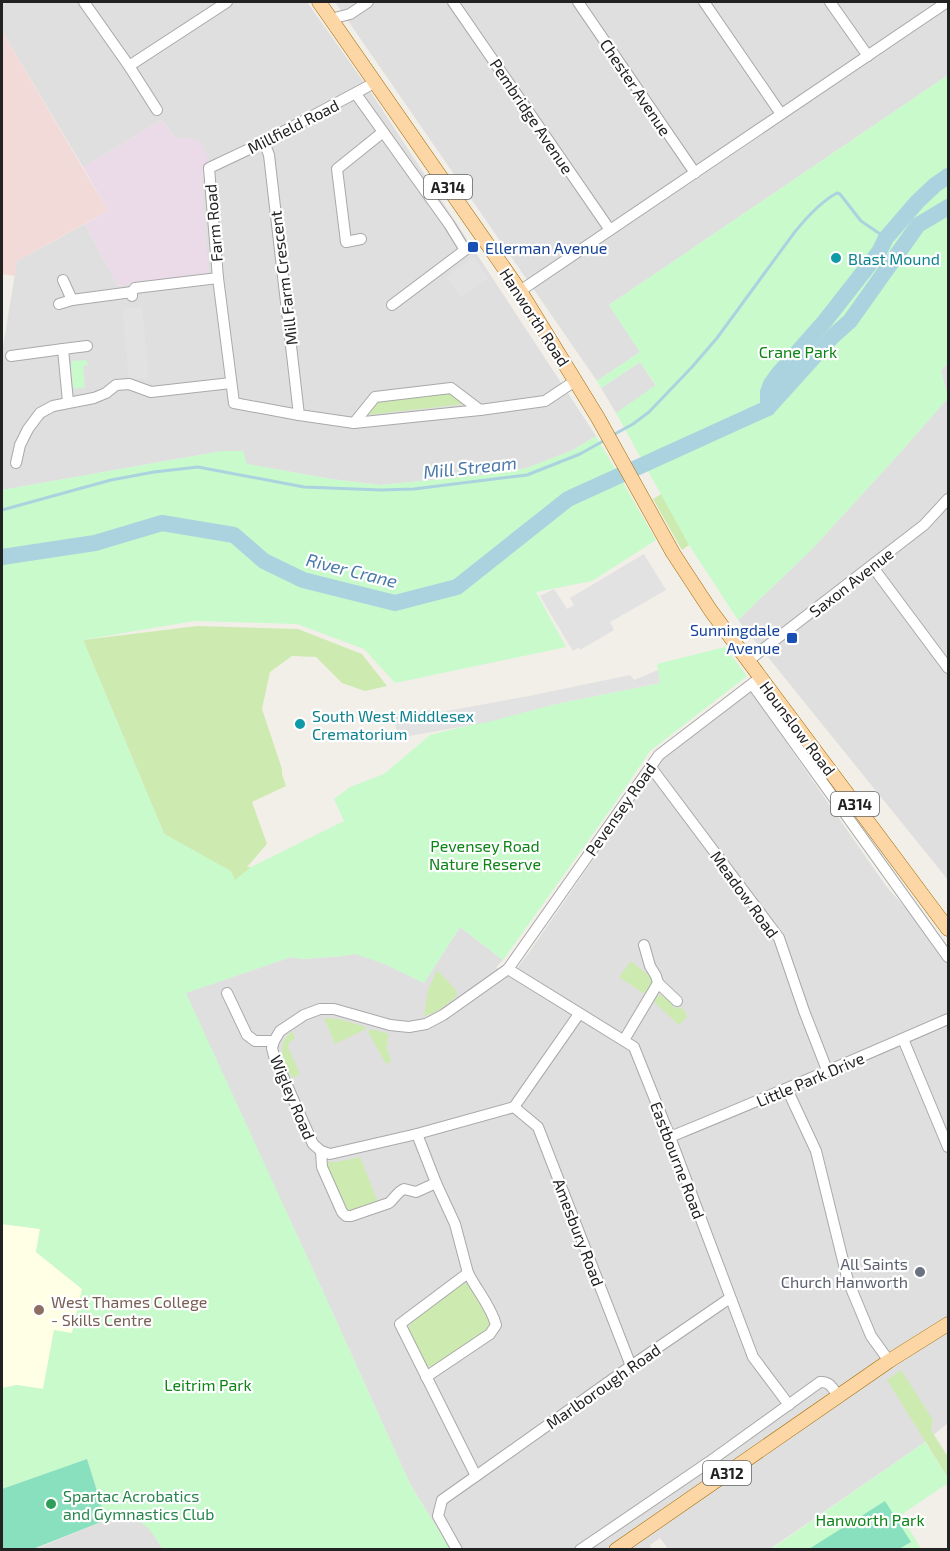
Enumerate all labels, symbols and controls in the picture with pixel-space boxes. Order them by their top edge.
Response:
street label: Chester Avenue [597,35,675,139]
street label: Pembridge Avenue [486,55,578,177]
street label: Millfield Road [244,95,342,157]
road number: A314 [424,175,472,199]
street label: Farm Road [200,183,226,263]
street label: Mill Farm Crescent [265,210,301,346]
place label: Ellerman Avenue [485,238,607,257]
marker: Ellerman Avenue [466,240,480,254]
place label: Blast Mound [848,249,940,268]
marker: Blast Mound [829,251,843,265]
street label: Hanworth Road [496,264,574,370]
park label: Crane Park [759,342,837,361]
water label: Mill Stream [422,451,518,483]
street label: Saxon Avenue [805,543,897,621]
water label: River Crane [304,548,400,592]
place label: Sunningdale Avenue [690,620,780,657]
marker: Sunningdale Avenue [785,631,799,645]
street label: Hounslow Road [756,677,840,779]
place label: South West Middlesex Crematorium [312,706,475,743]
marker: South West Middlesex Crematorium [293,717,307,731]
street label: Pevensey Road [581,759,659,859]
road number: A314 [831,792,879,816]
park label: Pevensey Road Nature Reserve [429,836,541,873]
street label: Meadow Road [707,847,783,941]
street label: Little Park Drive [753,1048,867,1110]
street label: Wigley Road [267,1052,319,1142]
street label: Eastbourne Road [647,1099,709,1221]
street label: Amesbury Road [550,1175,608,1289]
place label: All Saints Church Hanworth [781,1254,908,1291]
marker: All Saints Church Hanworth [913,1265,927,1279]
place label: West Thames College - Skills Centre [51,1292,207,1329]
marker: West Thames College - Skills Centre [32,1303,46,1317]
street label: Marlborough Road [542,1339,664,1433]
park label: Leitrim Park [164,1375,252,1394]
road number: A312 [703,1461,751,1485]
place label: Spartac Acrobatics and Gymnastics Club [63,1486,214,1523]
marker: Spartac Acrobatics and Gymnastics Club [44,1497,58,1511]
park label: Hanworth Park [815,1510,925,1529]

